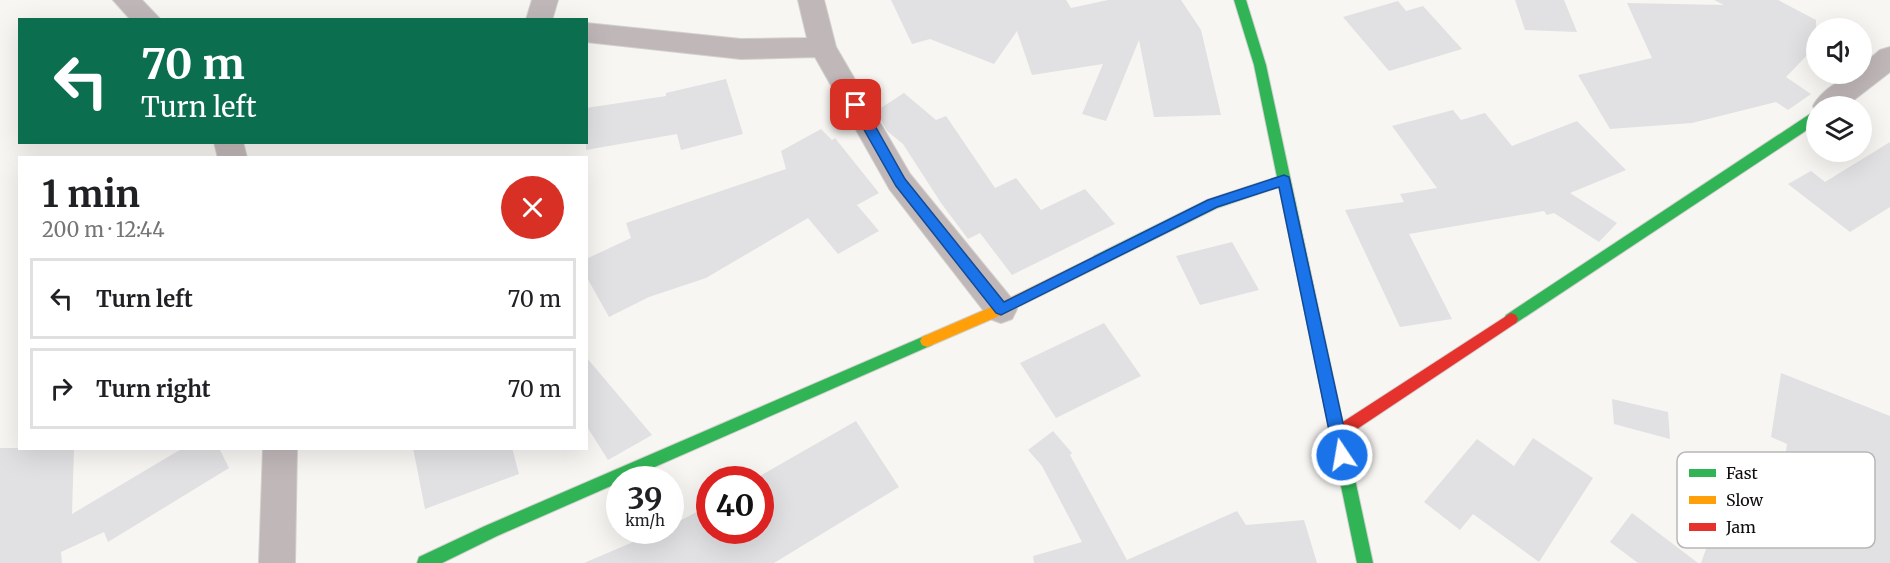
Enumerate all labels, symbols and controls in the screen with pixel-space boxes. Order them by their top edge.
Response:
map controls [1806,18,1872,162]
button: sound [1806,18,1872,84]
text: 70 m [141,38,245,90]
icon: left [42,42,120,120]
pin [830,79,881,130]
icon: arrive [839,88,872,121]
text: Turn left [141,90,256,124]
button: layers [1806,96,1872,162]
text: 1 min [42,172,140,217]
button: close [501,176,564,239]
text: 200 m · 12:44 [42,217,165,242]
icon: left [45,282,78,315]
text: Turn left [96,285,193,313]
text: 70 m [508,285,561,313]
icon: right [45,372,78,405]
text: Turn right [96,375,210,403]
text: 70 m [508,375,561,403]
position arrow [1310,423,1374,487]
legend [1677,452,1875,548]
text: Fast [1726,463,1759,483]
speed limit sign: 40 [696,466,774,544]
text: 39 [628,479,662,517]
text: Slow [1726,490,1764,510]
text: km/h [625,511,665,530]
text: Jam [1725,517,1756,537]

